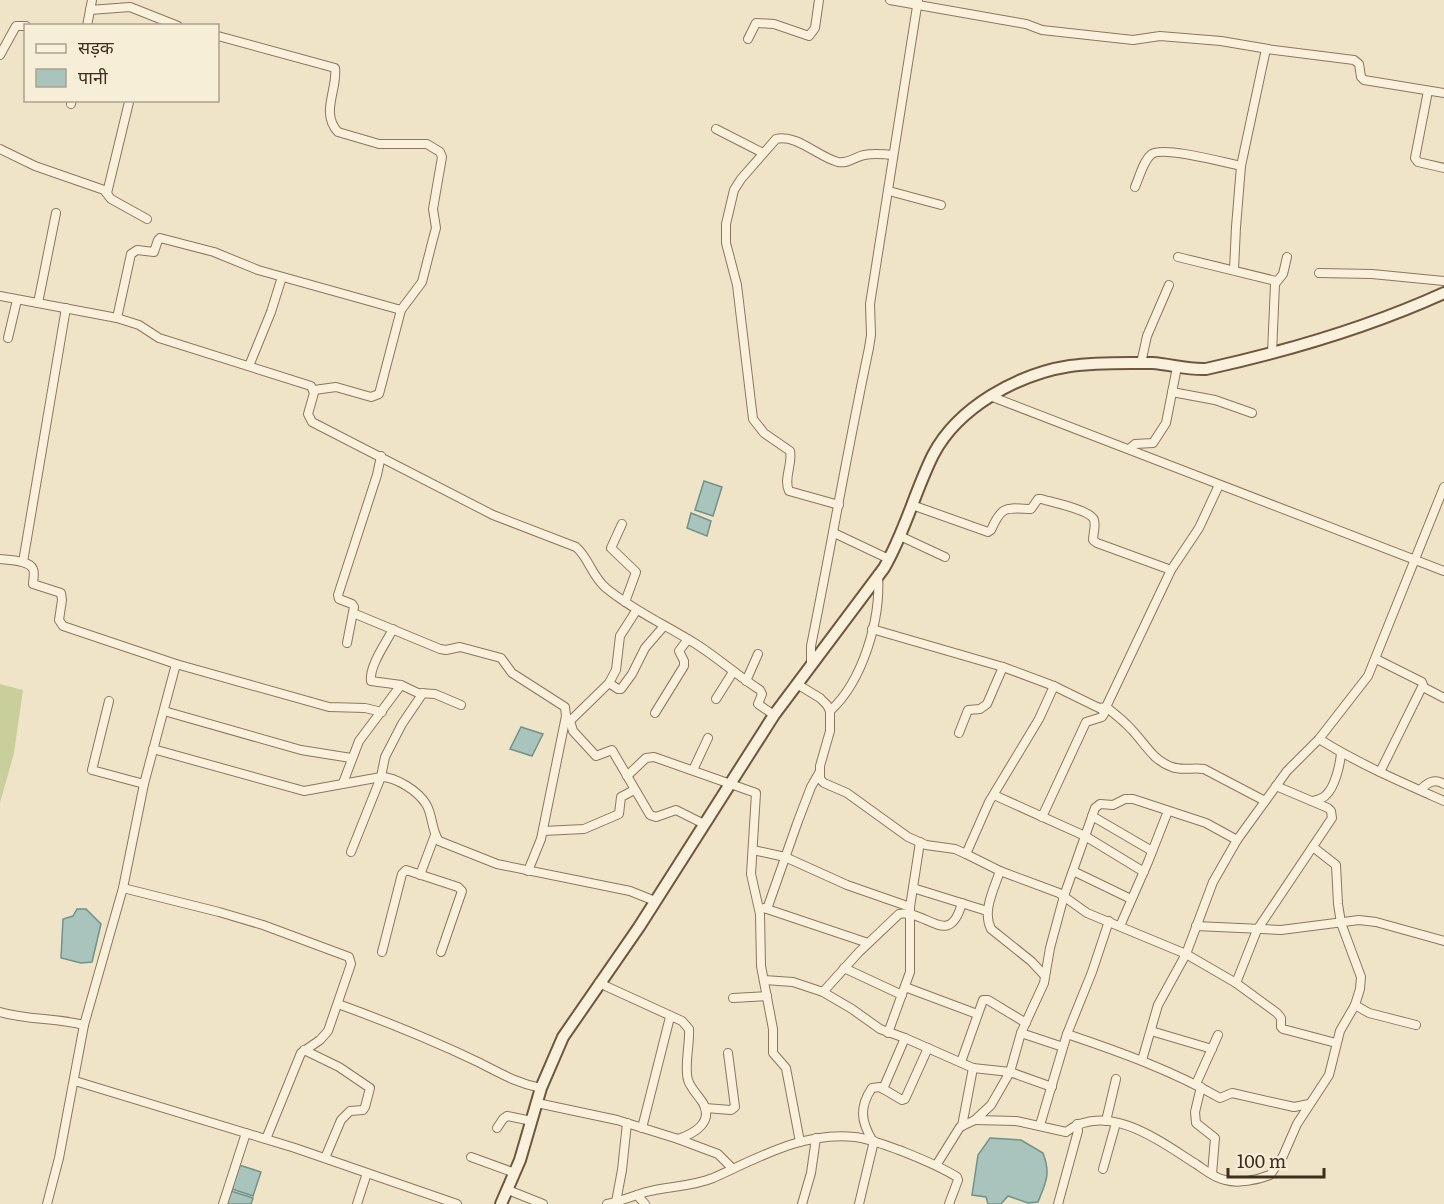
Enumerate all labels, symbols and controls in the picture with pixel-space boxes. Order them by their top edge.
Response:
legend [24,24,219,102]
text: सड़क [78,33,115,60]
text: पानी [78,63,108,90]
scale bar [1228,1141,1324,1179]
text: 100 m [1237,1147,1286,1174]

